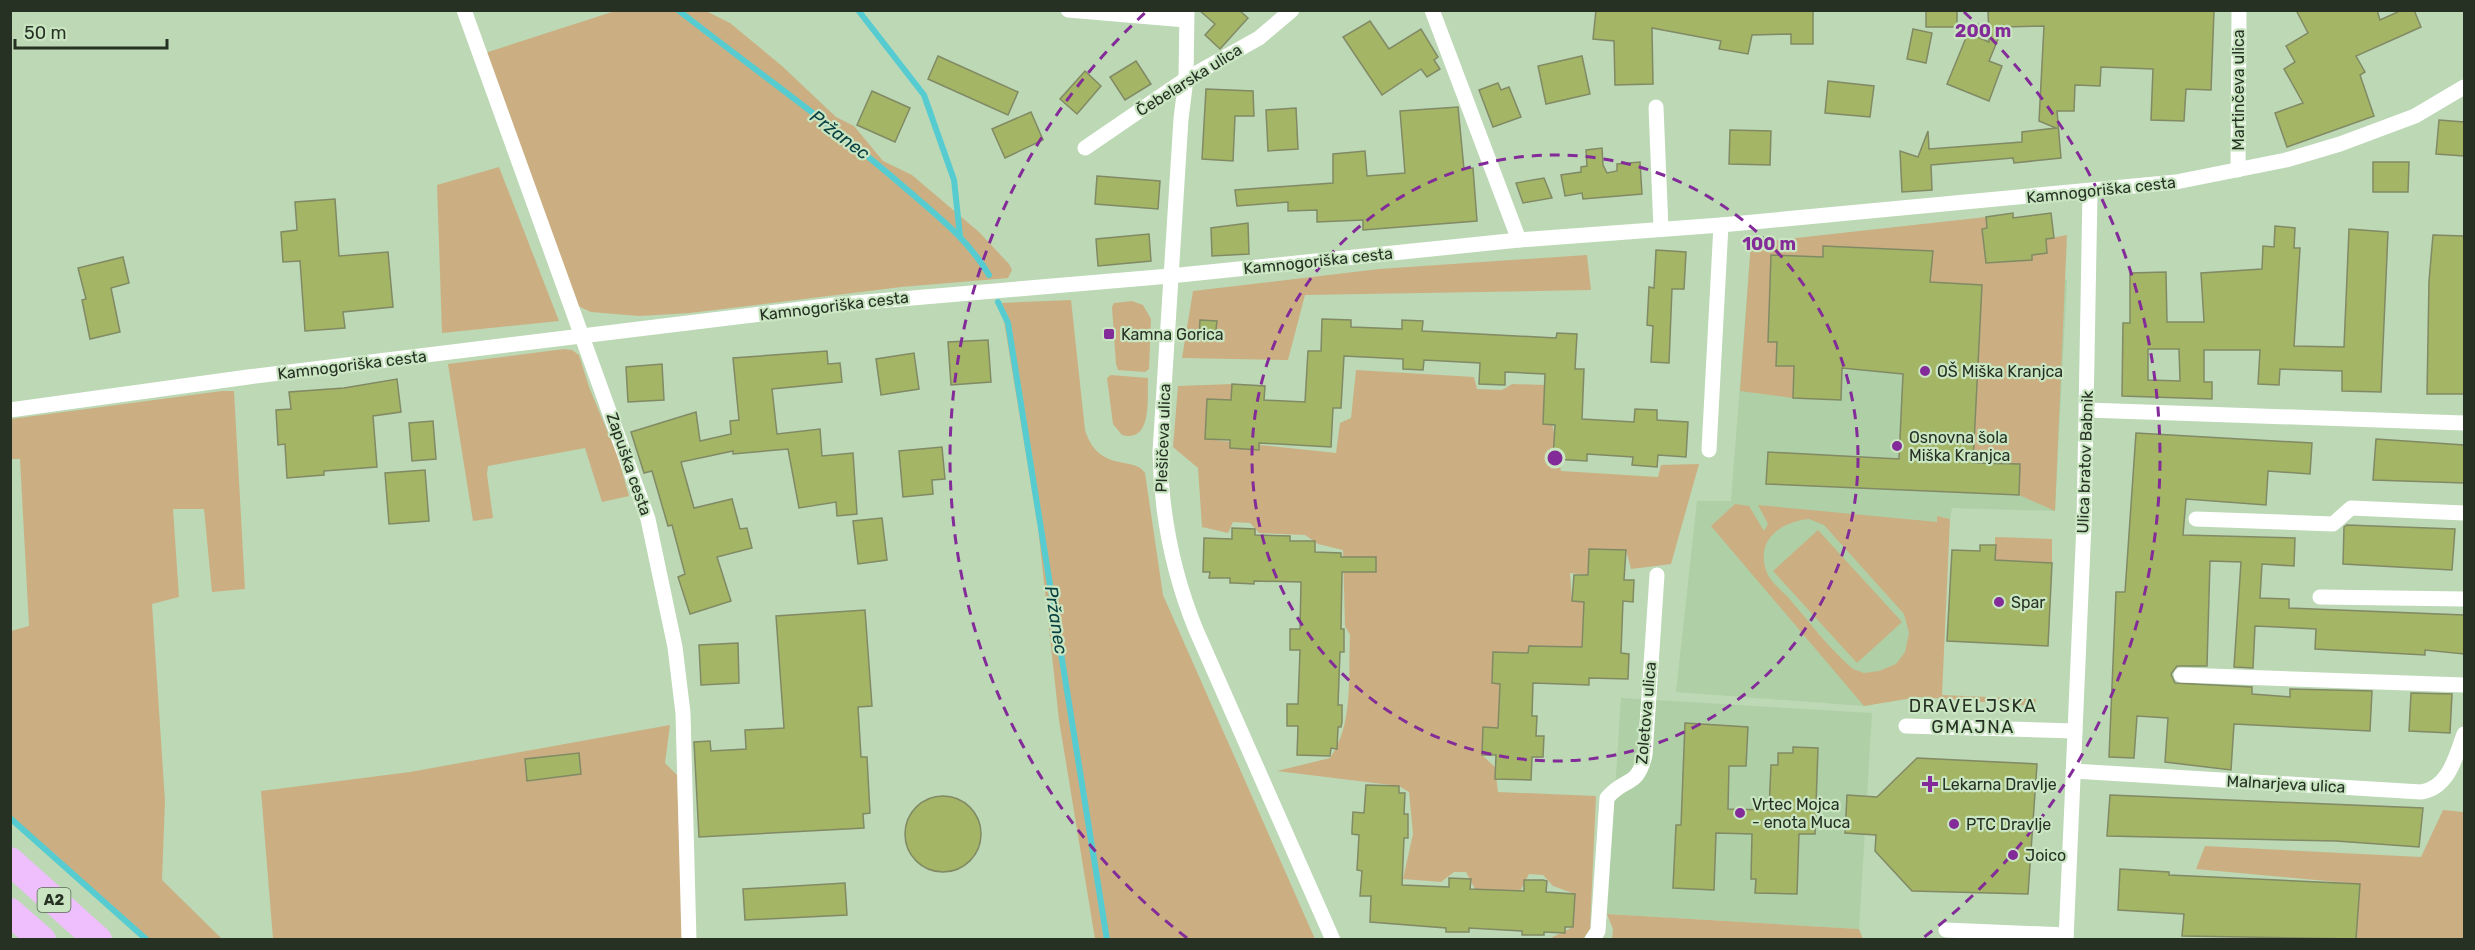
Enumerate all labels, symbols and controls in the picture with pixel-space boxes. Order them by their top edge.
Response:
scale bar [15,12,166,50]
text: 200 m [1955,20,2011,42]
text: 50 m [24,22,67,44]
street label: Martinčeva ulica [2229,29,2248,151]
street label: Čebelarska ulica [1132,39,1245,120]
water label: Pržanec [806,105,874,165]
street label: Kamnogoriška cesta [2025,173,2177,207]
text: 100 m [1742,233,1796,255]
street label: Kamnogoriška cesta [1242,244,1394,278]
street label: Kamnogoriška cesta [758,287,910,325]
place label: Kamna Gorica [1121,325,1224,344]
marker: Kamna Gorica [1102,327,1116,341]
street label: Kamnogoriška cesta [276,346,428,384]
place label: OŠ Miška Kranjca [1937,361,2063,381]
marker: OŠ Miška Kranjca [1918,364,1932,378]
street label: Plešičeva ulica [1152,383,1174,493]
street label: Ulica bratov Babnik [2073,389,2097,534]
street label: Zapuška cesta [602,410,656,518]
place label: Osnovna šola Miška Kranjca [1909,428,2010,465]
marker: Osnovna šola Miška Kranjca [1890,439,1904,453]
centre of rings [1545,448,1565,468]
water label: Pržanec [1040,584,1072,656]
place label: Spar [2011,593,2045,612]
marker: Spar [1992,595,2006,609]
street label: Zoletova ulica [1632,661,1660,765]
district label: DRAVELJSKA GMAJNA [1909,695,2037,738]
street label: Malnarjeva ulica [2226,771,2346,797]
place label: Lekarna Dravlje [1942,775,2057,794]
marker: Lekarna Dravlje [1923,777,1937,791]
place label: Vrtec Mojca - enota Muca [1752,795,1850,832]
marker: Vrtec Mojca - enota Muca [1733,806,1747,820]
place label: PTC Dravlje [1966,815,2051,834]
marker: PTC Dravlje [1947,817,1961,831]
place label: Joico [2025,846,2066,865]
marker: Joico [2006,848,2020,862]
road number: A2 [38,888,70,912]

